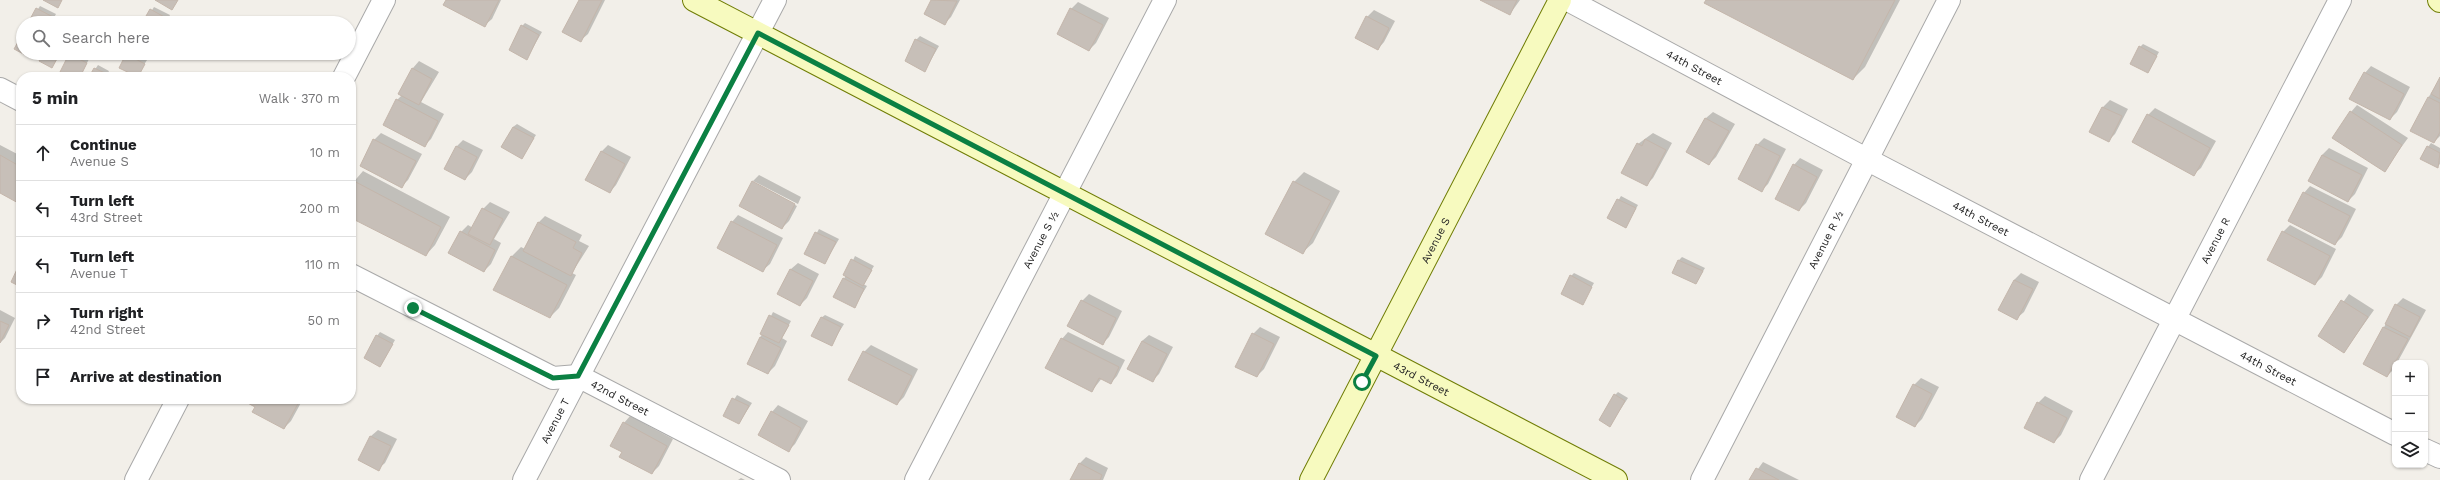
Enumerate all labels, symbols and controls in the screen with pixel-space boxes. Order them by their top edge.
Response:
search box [16,16,356,60]
icon: search [30,27,52,49]
text: Search here [62,29,150,47]
street label: 44th Street [1664,47,1725,88]
text: 5 min [32,88,78,108]
text: Walk · 370 m [259,91,340,106]
text: Continue [70,136,137,154]
icon: ahead [32,142,54,164]
text: 10 m [310,145,340,160]
text: Avenue S [70,154,129,169]
text: Turn left [70,192,134,210]
icon: left [32,198,54,220]
street label: 44th Street [1950,199,2011,239]
text: 200 m [299,201,340,216]
street label: Avenue R ½ [1806,208,1846,271]
street label: Avenue S ½ [1021,209,1062,271]
text: 43rd Street [70,210,142,225]
street label: Avenue S [1418,215,1453,265]
street label: Avenue R [2198,215,2233,266]
text: Turn left [70,248,134,266]
icon: left [32,254,54,276]
text: 110 m [305,257,340,272]
text: Avenue T [70,266,128,281]
route end [404,299,422,317]
text: Turn right [70,304,143,322]
icon: right [32,310,54,332]
text: 50 m [308,313,340,328]
text: 42nd Street [70,322,145,337]
street label: 44th Street [2238,348,2299,388]
street label: 43rd Street [1391,359,1452,399]
map controls [2392,360,2428,468]
button: + [2392,360,2428,396]
icon: arrive [32,366,54,388]
text: Arrive at destination [70,368,222,386]
route start [1353,373,1371,391]
street label: 42nd Street [589,377,652,418]
street label: Avenue T [538,396,572,445]
button: − [2392,396,2428,432]
button: layers [2392,432,2428,468]

